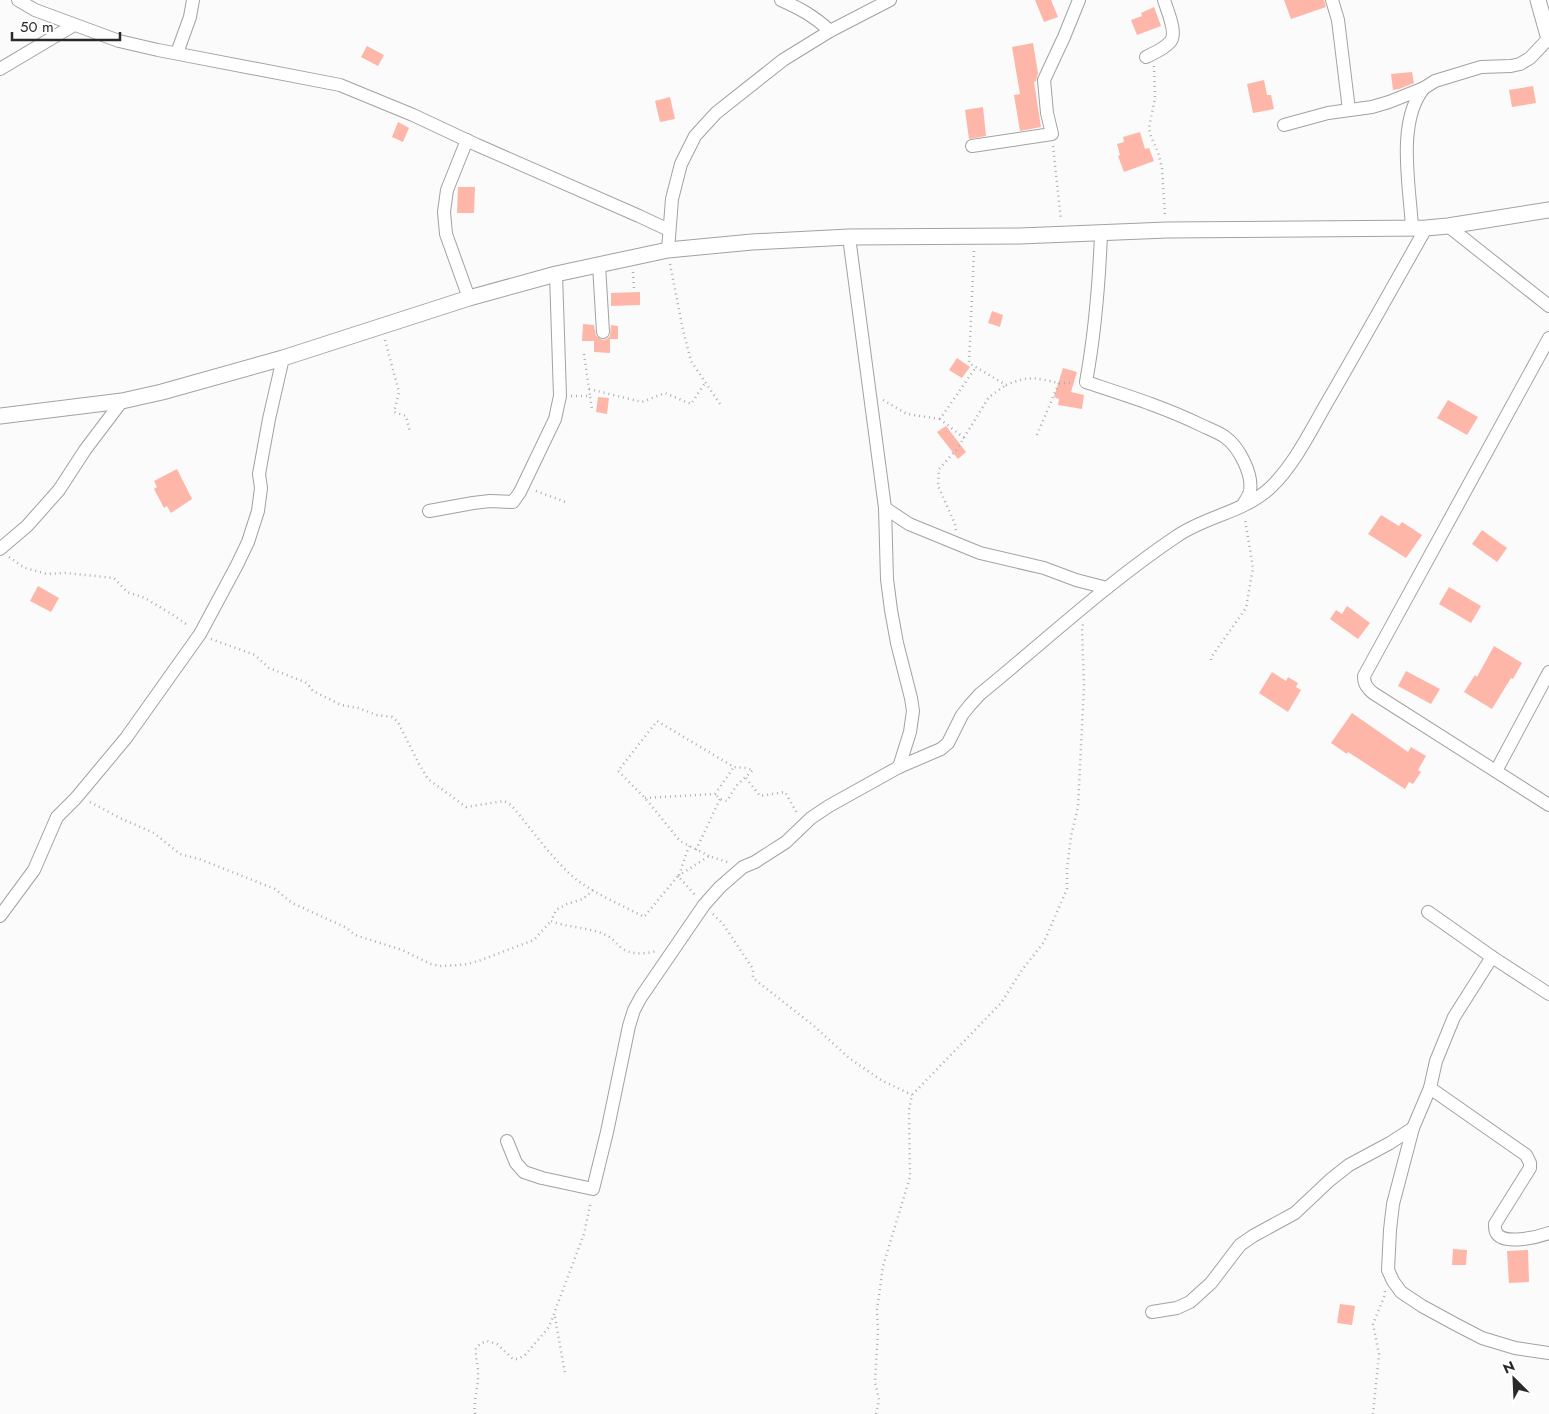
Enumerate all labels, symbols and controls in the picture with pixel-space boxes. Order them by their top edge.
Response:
scale bar [12,10,120,42]
text: 50 m [20,16,54,38]
north arrow [1489,1354,1539,1404]
text: N [1500,1356,1518,1379]

